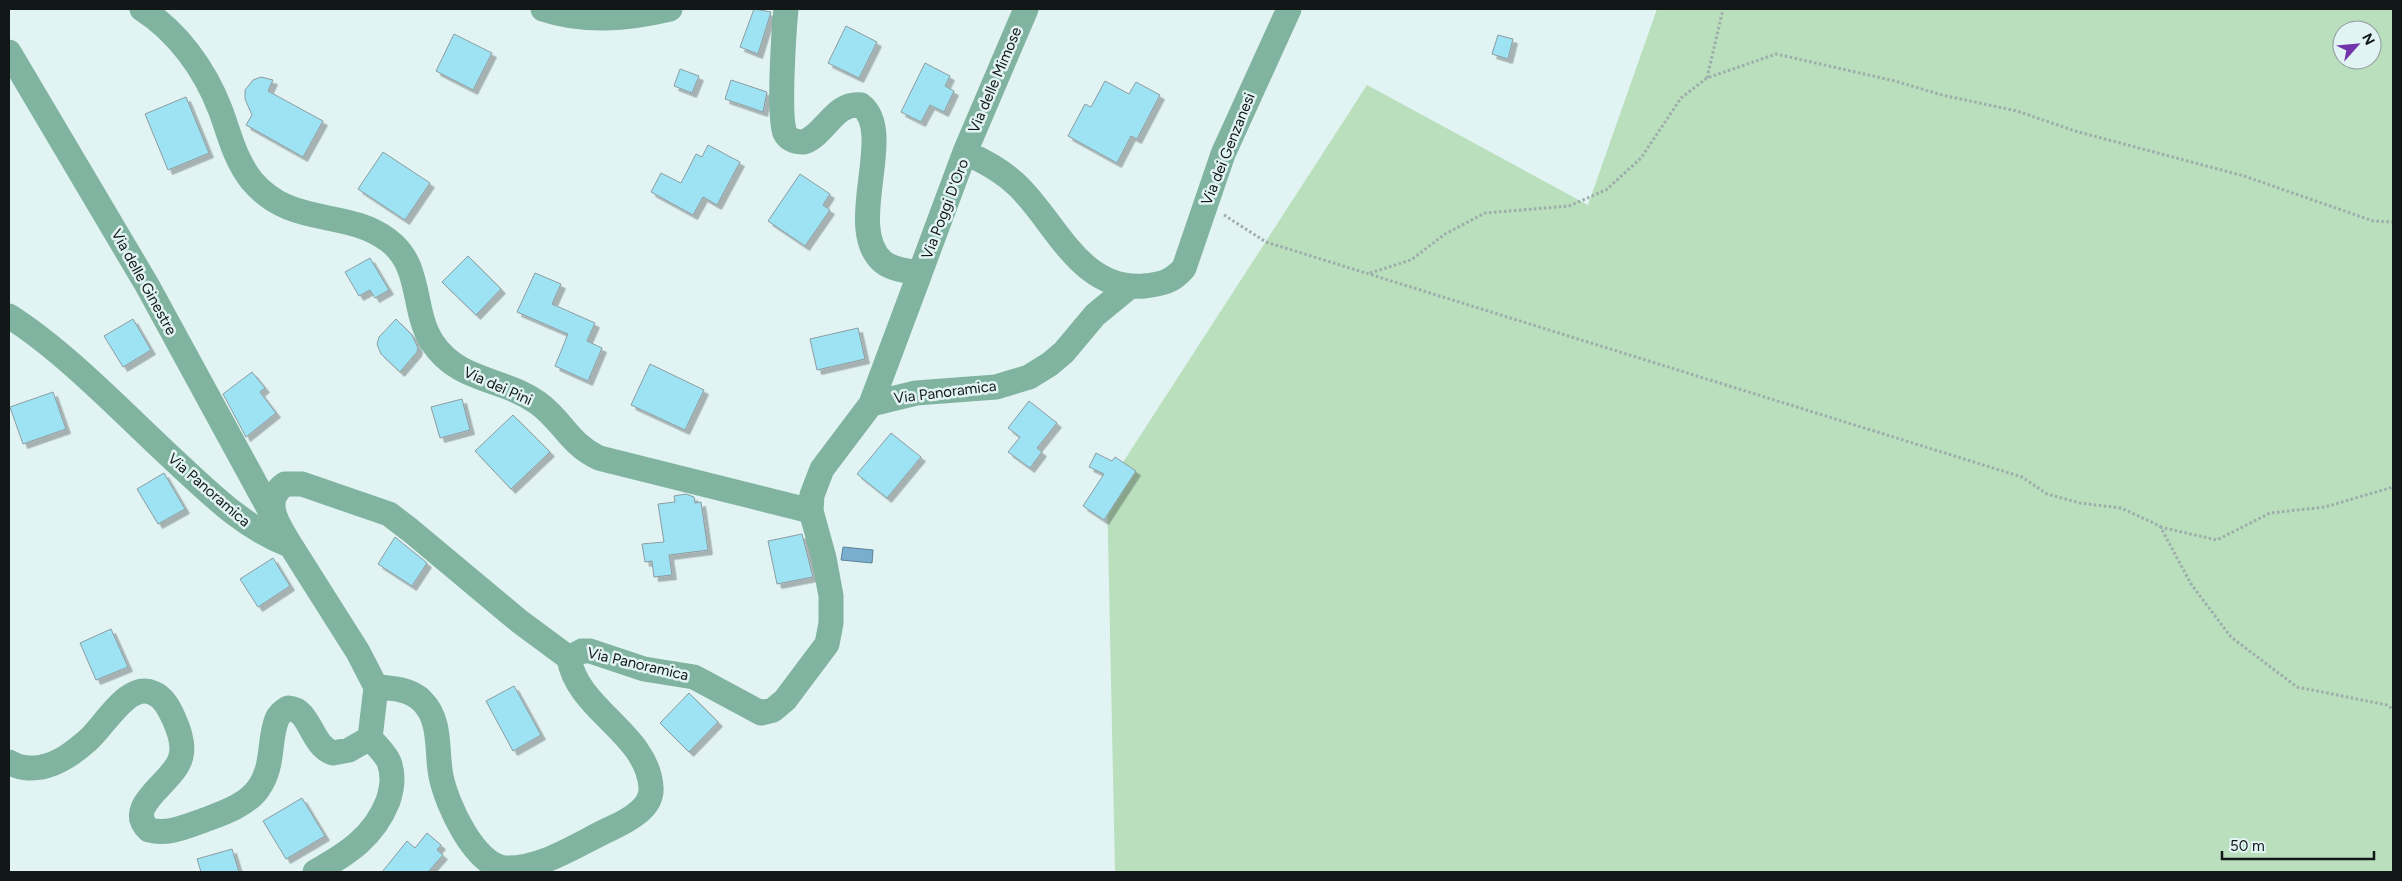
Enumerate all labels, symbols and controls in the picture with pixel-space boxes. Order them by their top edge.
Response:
north arrow [2332,20,2382,70]
street label: Via delle Mimose [965,24,1025,136]
text: N [2358,31,2378,48]
street label: Via dei Genzanesi [1197,90,1259,208]
street label: Via Poggi D'Oro [918,156,972,262]
street label: Via delle Ginestre [108,226,180,338]
street label: Via dei Pini [461,363,535,409]
street label: Via Panoramica [893,377,997,407]
street label: Via Panoramica [164,449,254,531]
street label: Via Panoramica [586,644,690,684]
scale bar [2222,828,2374,860]
text: 50 m [2230,837,2265,855]

